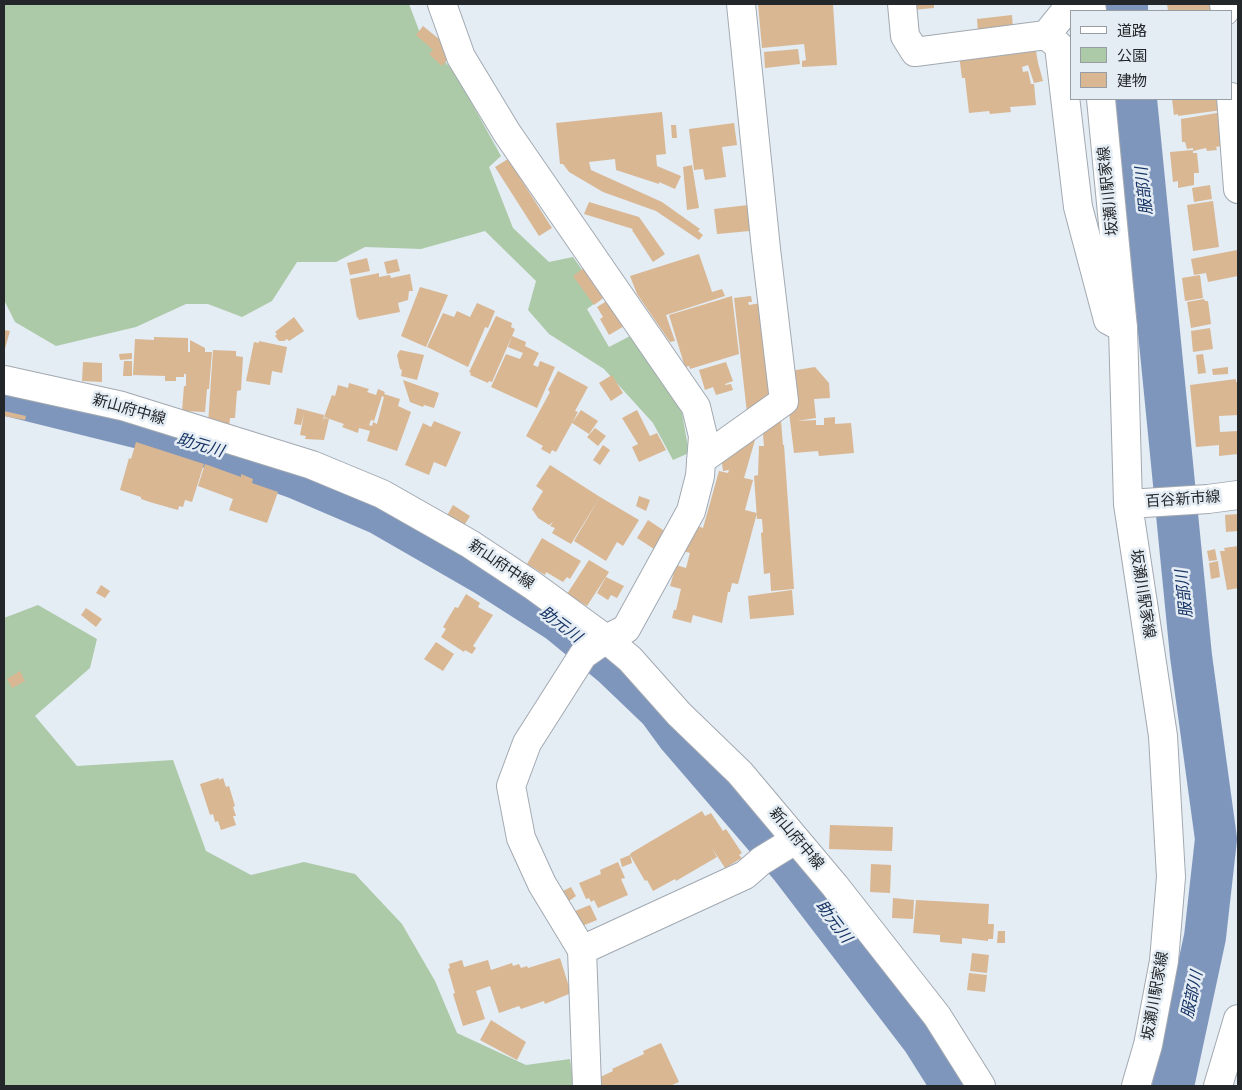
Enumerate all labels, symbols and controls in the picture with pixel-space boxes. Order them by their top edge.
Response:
legend [1070,10,1232,100]
text: 道路 [1117,21,1147,41]
text: 公園 [1117,46,1147,66]
text: 建物 [1117,71,1147,91]
street label: 坂瀬川駅家線 [1095,145,1123,237]
water label: 服部川 [1133,166,1157,216]
street label: 新山府中線 [90,391,168,429]
water label: 助元川 [174,430,226,462]
street label: 百谷新市線 [1145,488,1221,512]
street label: 新山府中線 [465,537,537,593]
street label: 坂瀬川駅家線 [1126,548,1158,640]
water label: 服部川 [1173,569,1197,619]
water label: 助元川 [535,603,585,647]
street label: 新山府中線 [765,804,827,874]
water label: 助元川 [811,897,855,947]
street label: 坂瀬川駅家線 [1139,950,1173,1042]
water label: 服部川 [1179,970,1207,1020]

